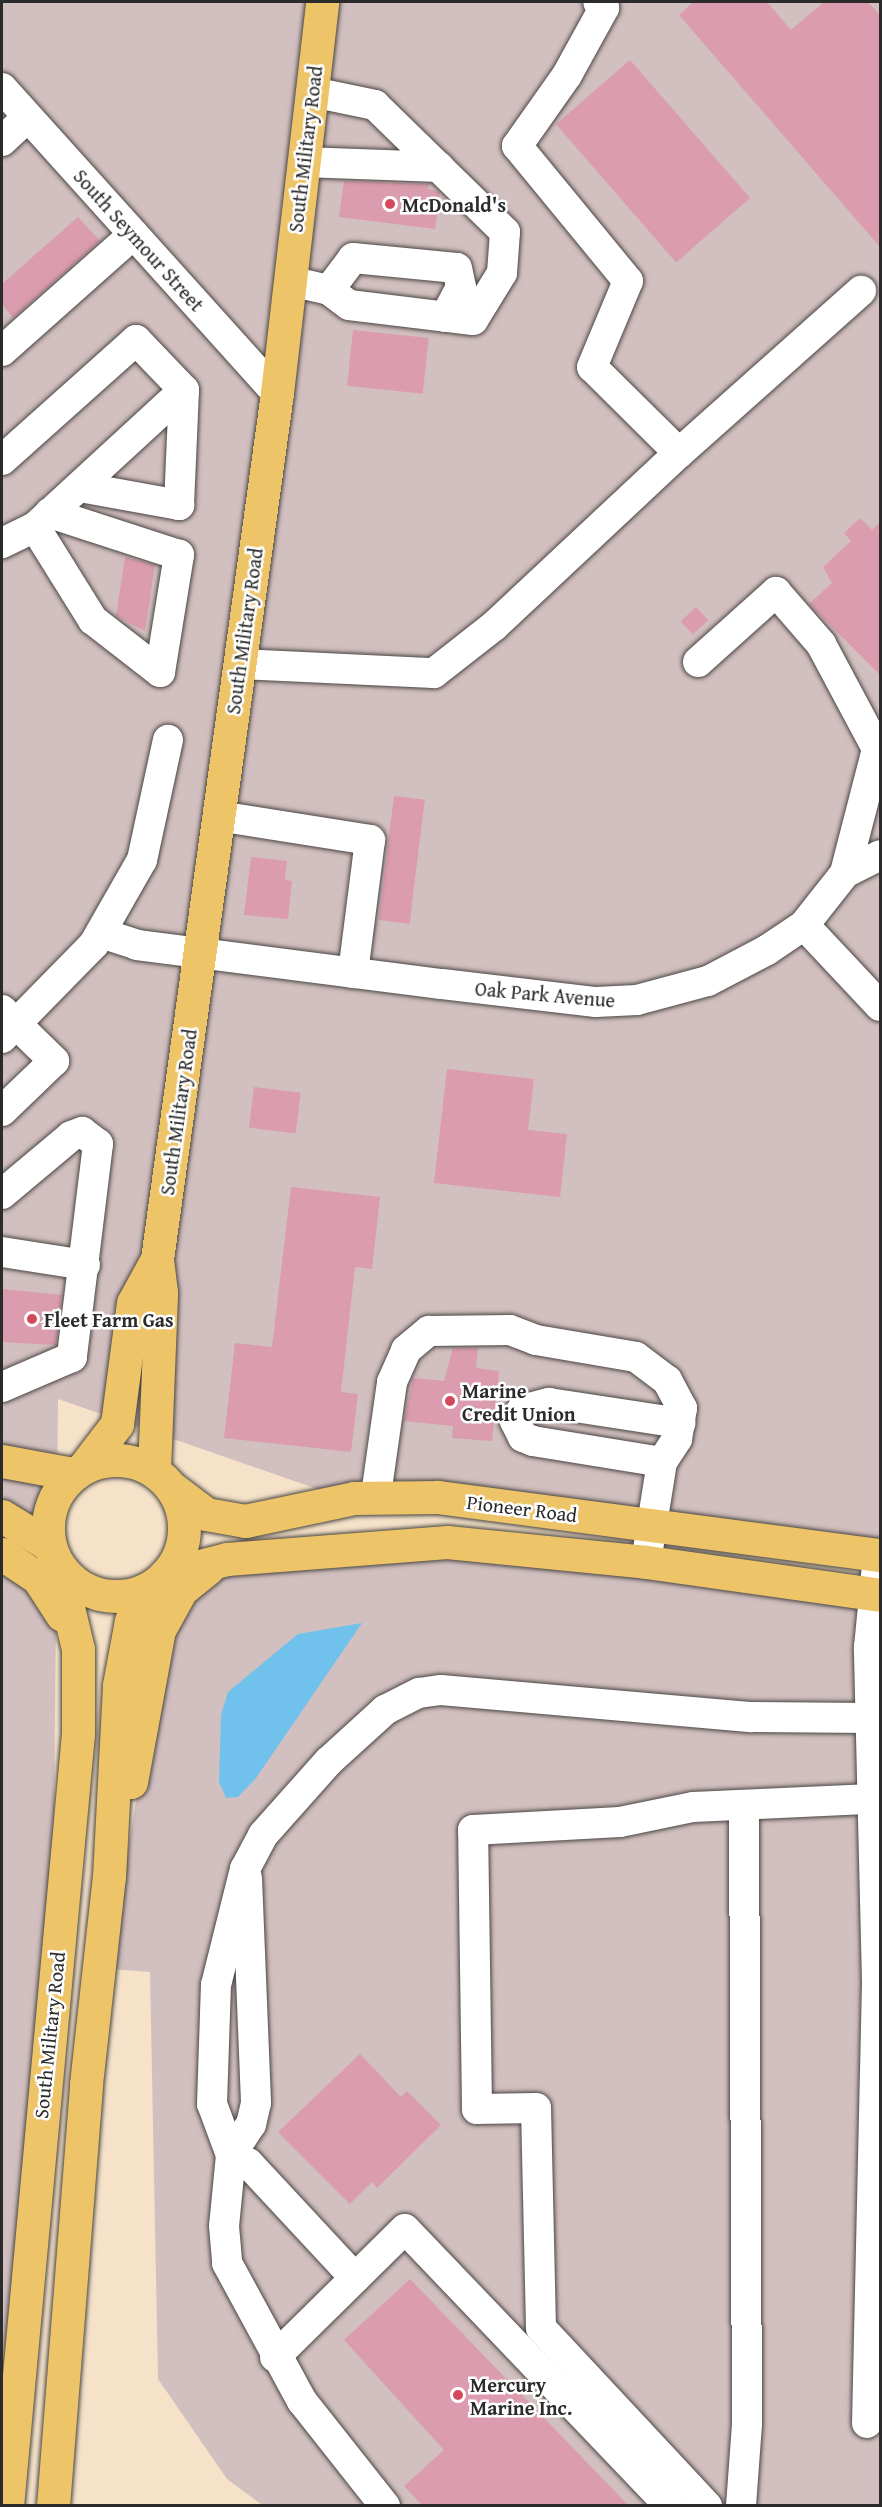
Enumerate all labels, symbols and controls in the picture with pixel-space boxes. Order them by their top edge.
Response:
street label: South Military Road [283,64,327,234]
street label: South Seymour Street [69,164,209,316]
place label: McDonald's [402,192,506,216]
marker: McDonald's [383,197,397,211]
street label: South Military Road [220,546,268,716]
street label: Oak Park Avenue [474,976,616,1012]
street label: South Military Road [154,1027,202,1197]
place label: Fleet Farm Gas [44,1307,174,1331]
marker: Fleet Farm Gas [25,1312,39,1326]
place label: Marine Credit Union [462,1378,576,1425]
marker: Marine Credit Union [443,1394,457,1408]
street label: Pioneer Road [465,1489,579,1527]
street label: South Military Road [28,1950,70,2120]
place label: Mercury Marine Inc. [470,2372,572,2419]
marker: Mercury Marine Inc. [451,2388,465,2402]

